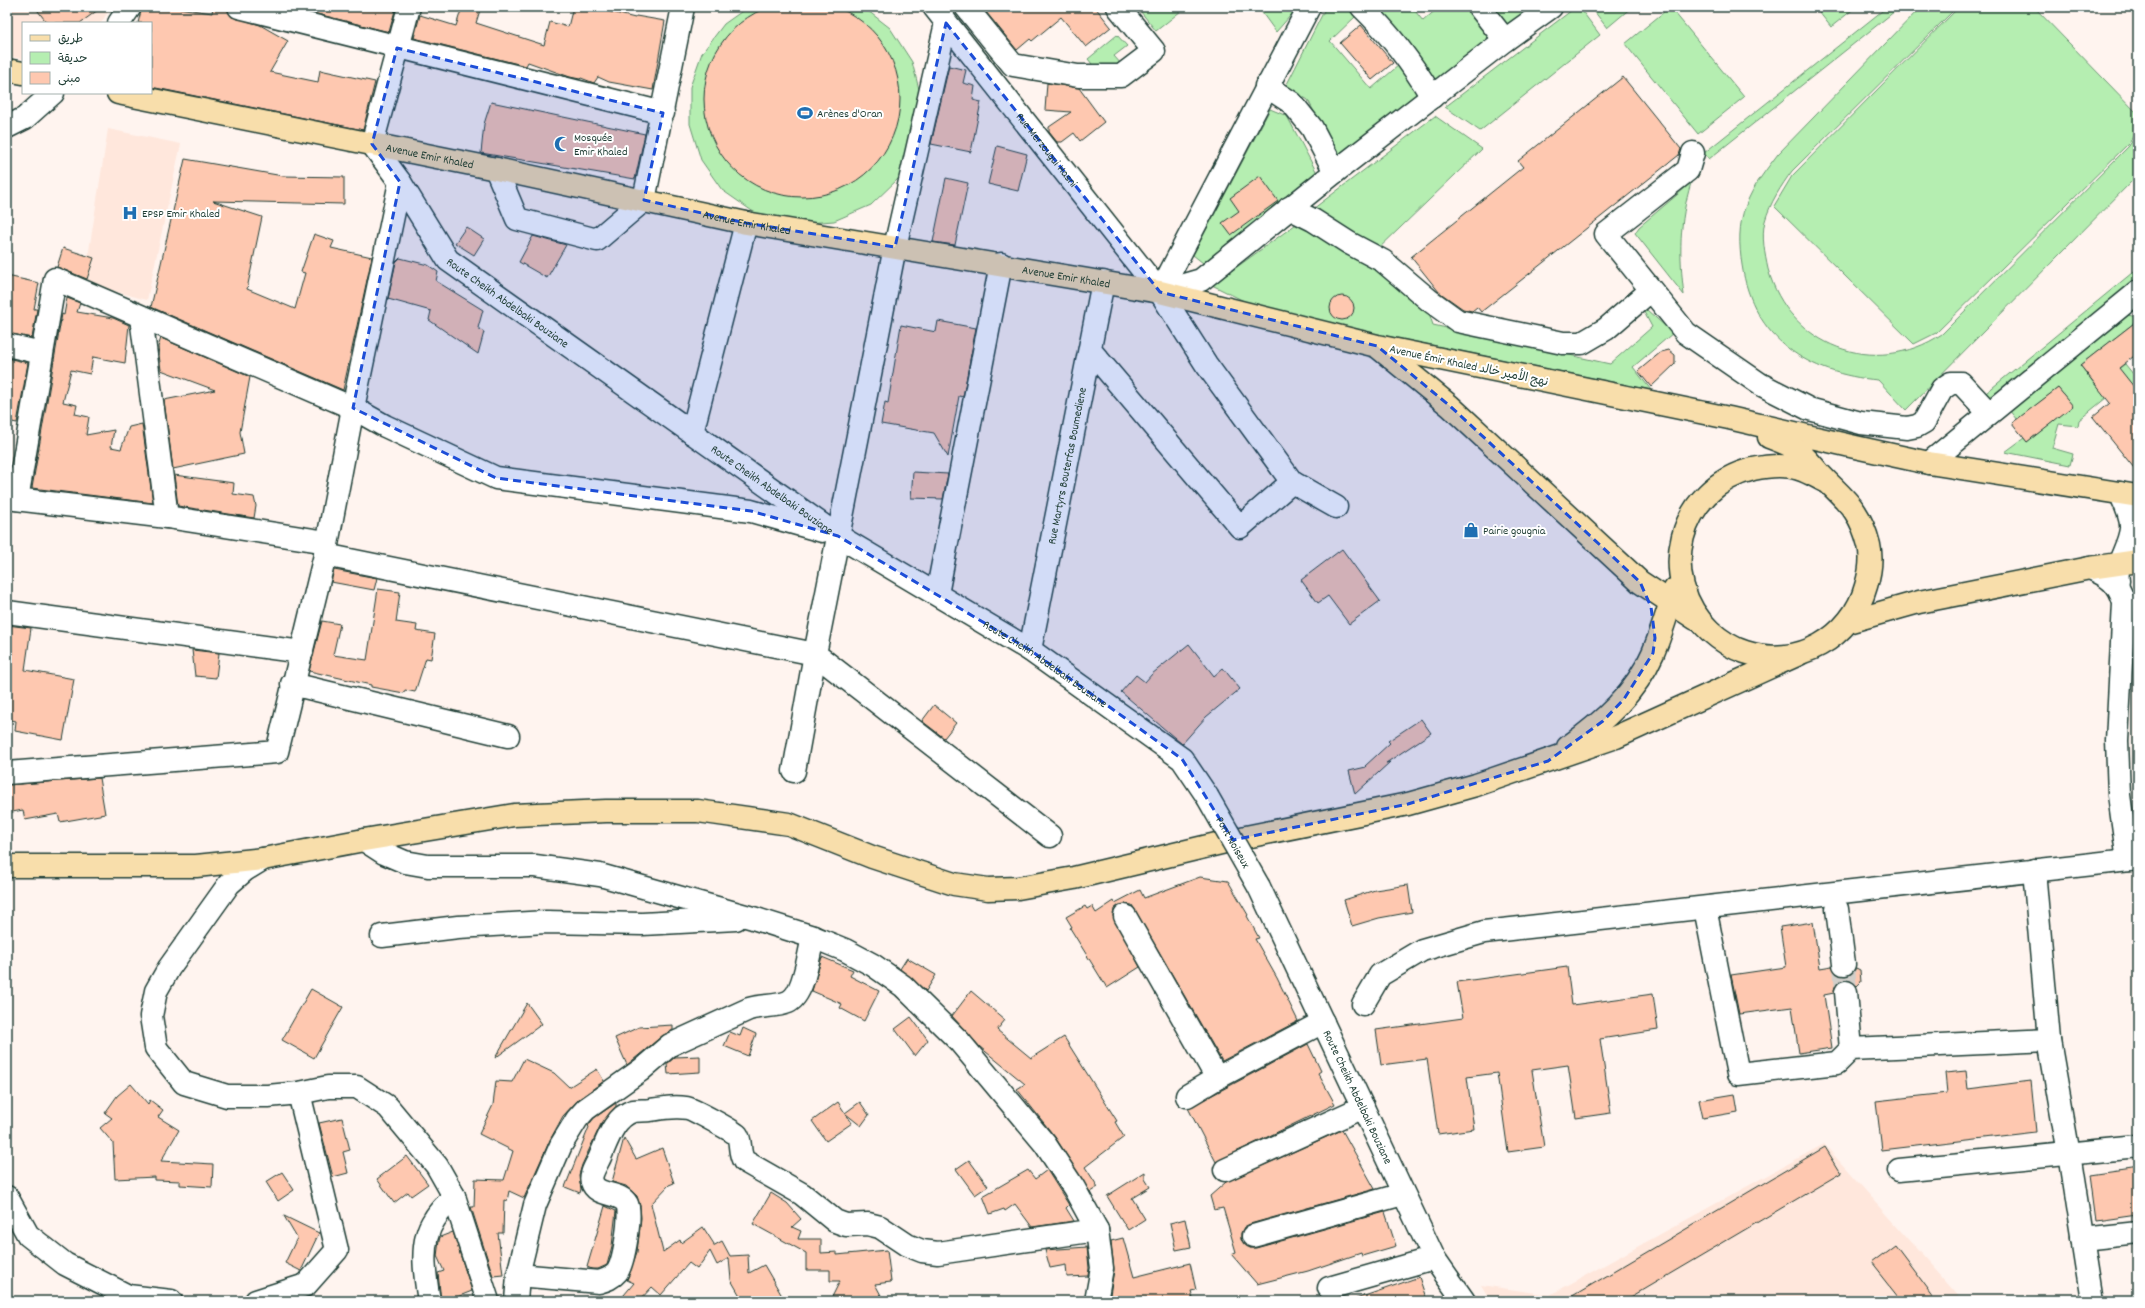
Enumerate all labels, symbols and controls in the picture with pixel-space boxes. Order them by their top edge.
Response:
legend [22,22,152,94]
text: طريق [58,31,83,48]
text: حديقة [58,51,87,68]
text: مبنى [58,71,81,88]
sports icon: Arènes d'Oran [796,104,814,122]
place label: Arènes d'Oran [817,106,883,123]
street label: Rue Merzougui Hasni [1011,110,1081,191]
place label: Mosquée Emir Khaled [574,130,628,161]
mosque icon: Mosquée Emir Khaled [553,135,571,153]
street label: Avenue Emir Khaled [384,140,475,174]
hospital icon: EPSP Emir Khaled [121,204,139,222]
place label: EPSP Emir Khaled [142,206,220,223]
street label: Avenue Emir Khaled [701,207,792,240]
street label: Route Cheikh Abdelbaki Bouziane [442,254,572,353]
street label: Avenue Emir Khaled [1021,262,1111,294]
street label: Avenue Émir Khaled نهج الأمير خالد [1388,340,1550,392]
street label: Rue Martyrs Bouterfas Boumediene [1044,386,1092,546]
street label: Route Cheikh Abdelbaki Bouziane [707,441,836,540]
shop icon: Pairie gougnia [1462,521,1480,539]
place label: Pairie gougnia [1483,523,1546,540]
street label: Route Cheikh Abdelbaki Bouziane [979,617,1110,713]
street label: Pont Noiseux [1210,814,1254,872]
street label: Route Cheikh Abdelbaki Bouziane [1318,1028,1396,1167]

